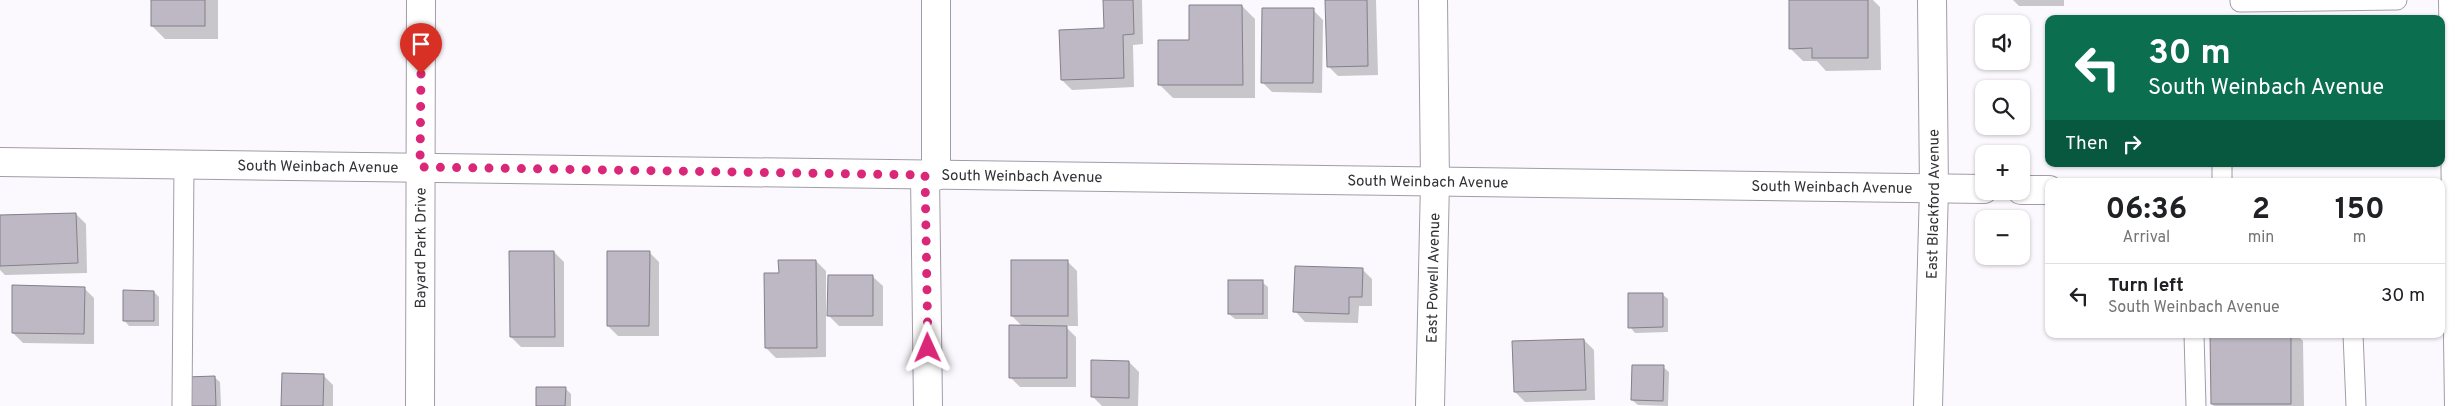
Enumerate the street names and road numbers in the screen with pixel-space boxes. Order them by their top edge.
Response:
street label: East Blackford Avenue [1924,129,1945,279]
street label: South Weinbach Avenue [237,157,399,178]
street label: South Weinbach Avenue [941,167,1103,188]
street label: South Weinbach Avenue [1347,172,1509,194]
street label: South Weinbach Avenue [1751,178,1912,199]
street label: Bayard Park Drive [412,187,432,309]
street label: East Powell Avenue [1423,213,1445,343]

